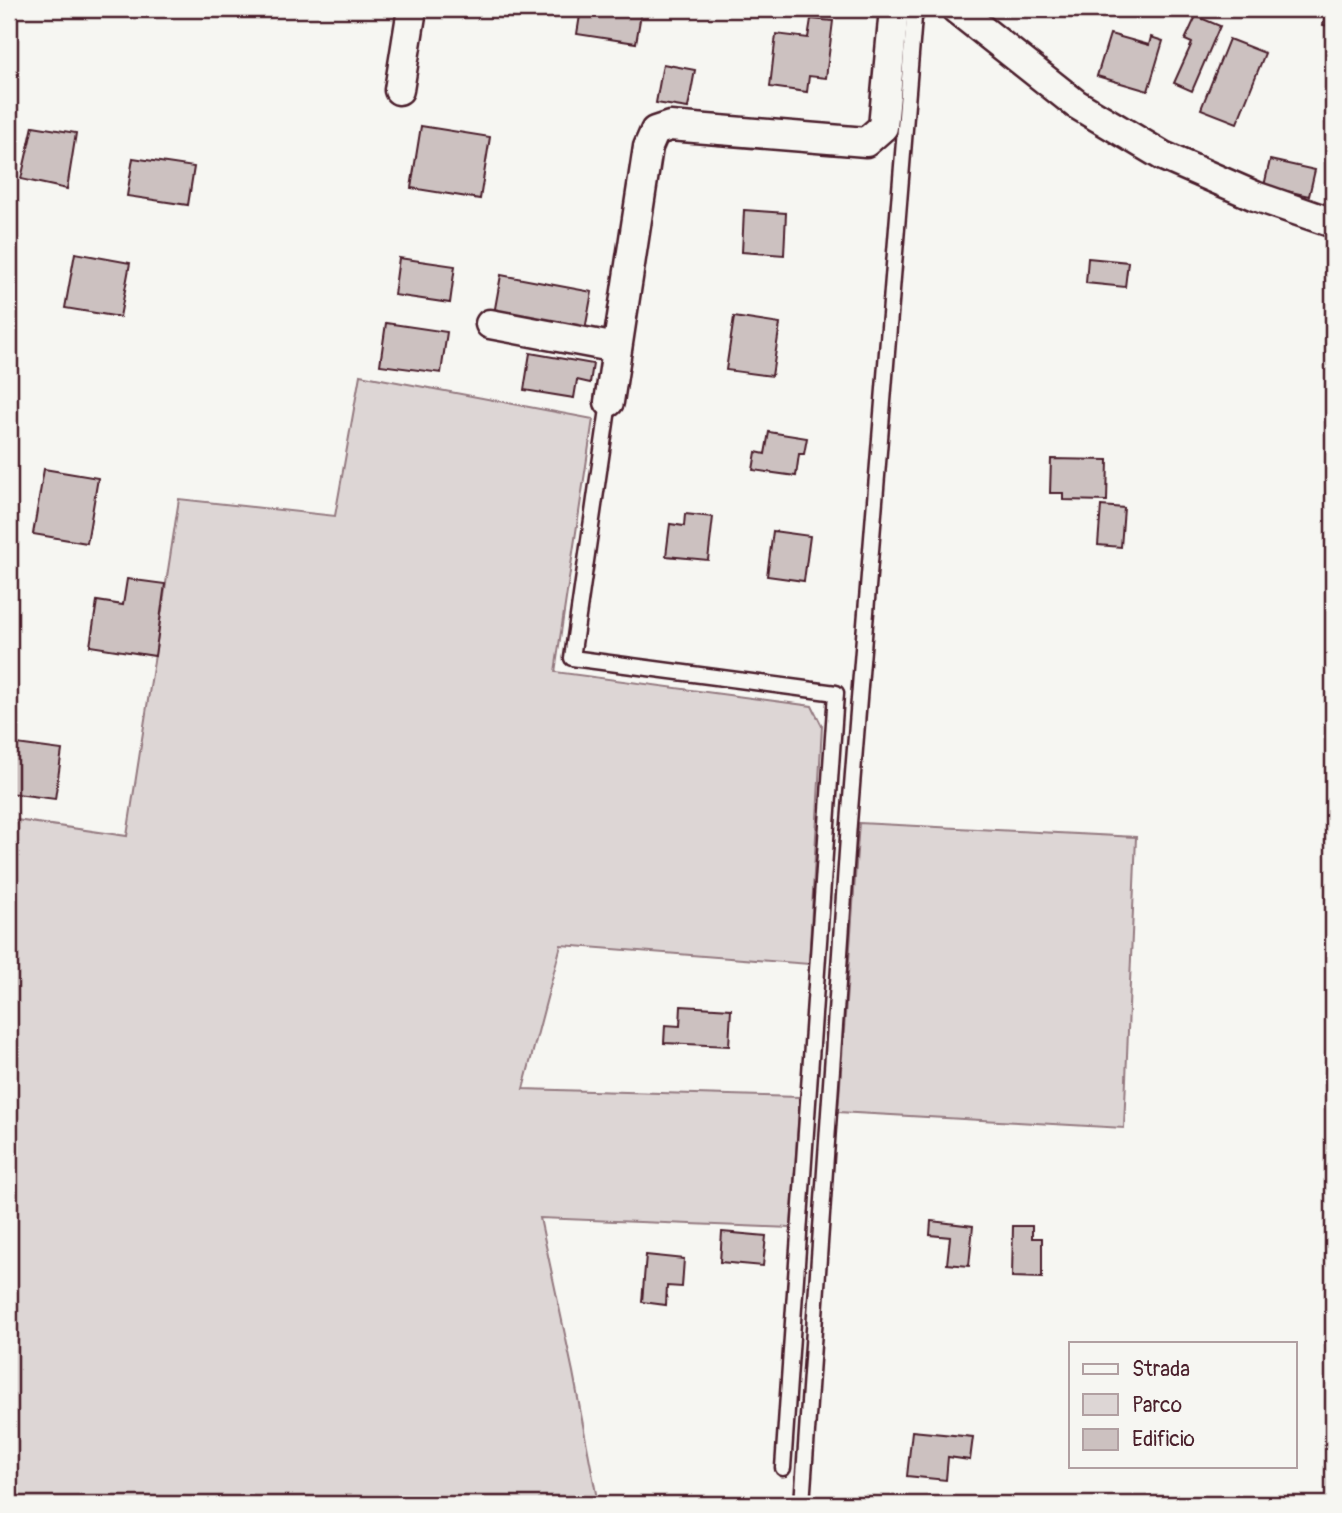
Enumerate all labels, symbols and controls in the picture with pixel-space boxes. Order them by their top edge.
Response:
legend [1069,1342,1296,1468]
text: Strada [1132,1356,1190,1383]
text: Parco [1132,1392,1182,1419]
text: Edificio [1132,1426,1195,1453]

